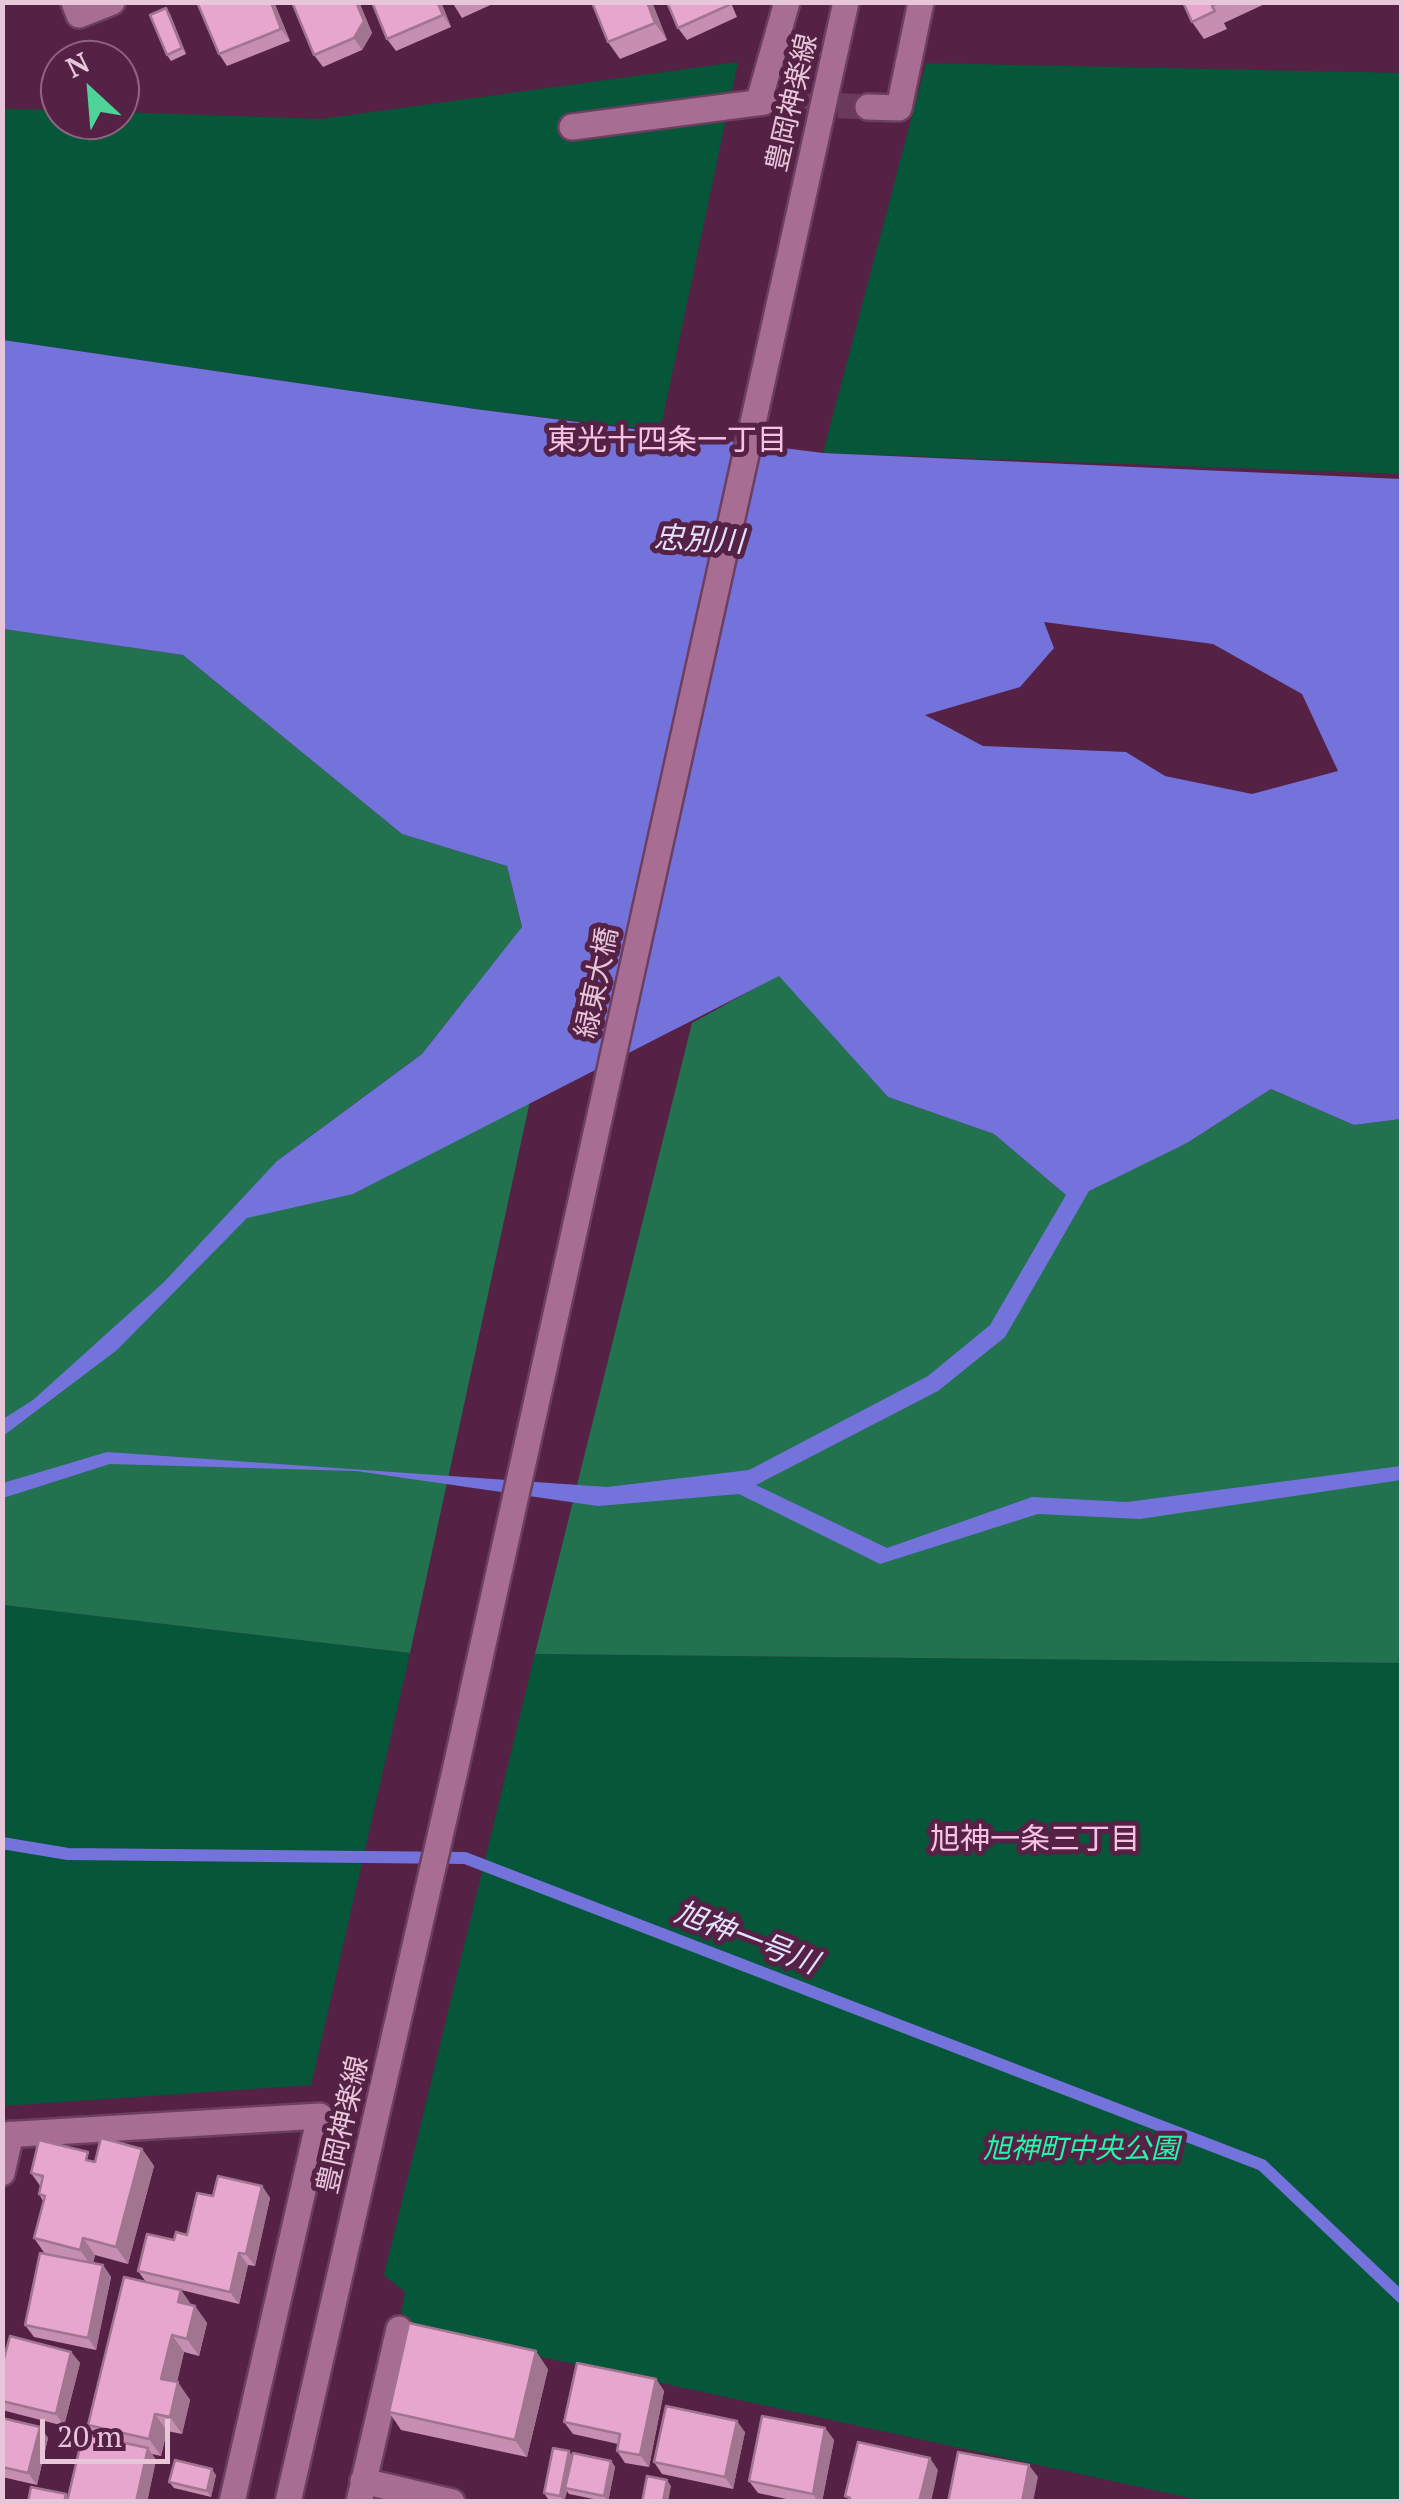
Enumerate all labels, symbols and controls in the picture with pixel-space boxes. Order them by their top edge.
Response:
street label: 豊岡神楽線 [761,31,825,175]
north arrow [40,40,140,140]
text: N [60,43,95,86]
district label: 東光十四条一丁目 [547,423,787,459]
water label: 忠別川 [653,521,745,561]
street label: 緑東大橋 [570,925,626,1041]
district label: 旭神一条三丁目 [930,1822,1140,1858]
water label: 旭神一号川 [670,1895,822,1983]
street label: 豊岡神楽線 [312,2053,376,2197]
park label: 旭神町中央公園 [983,2133,1179,2167]
scale bar [45,2399,175,2461]
text: 20 m [57,2416,122,2456]

